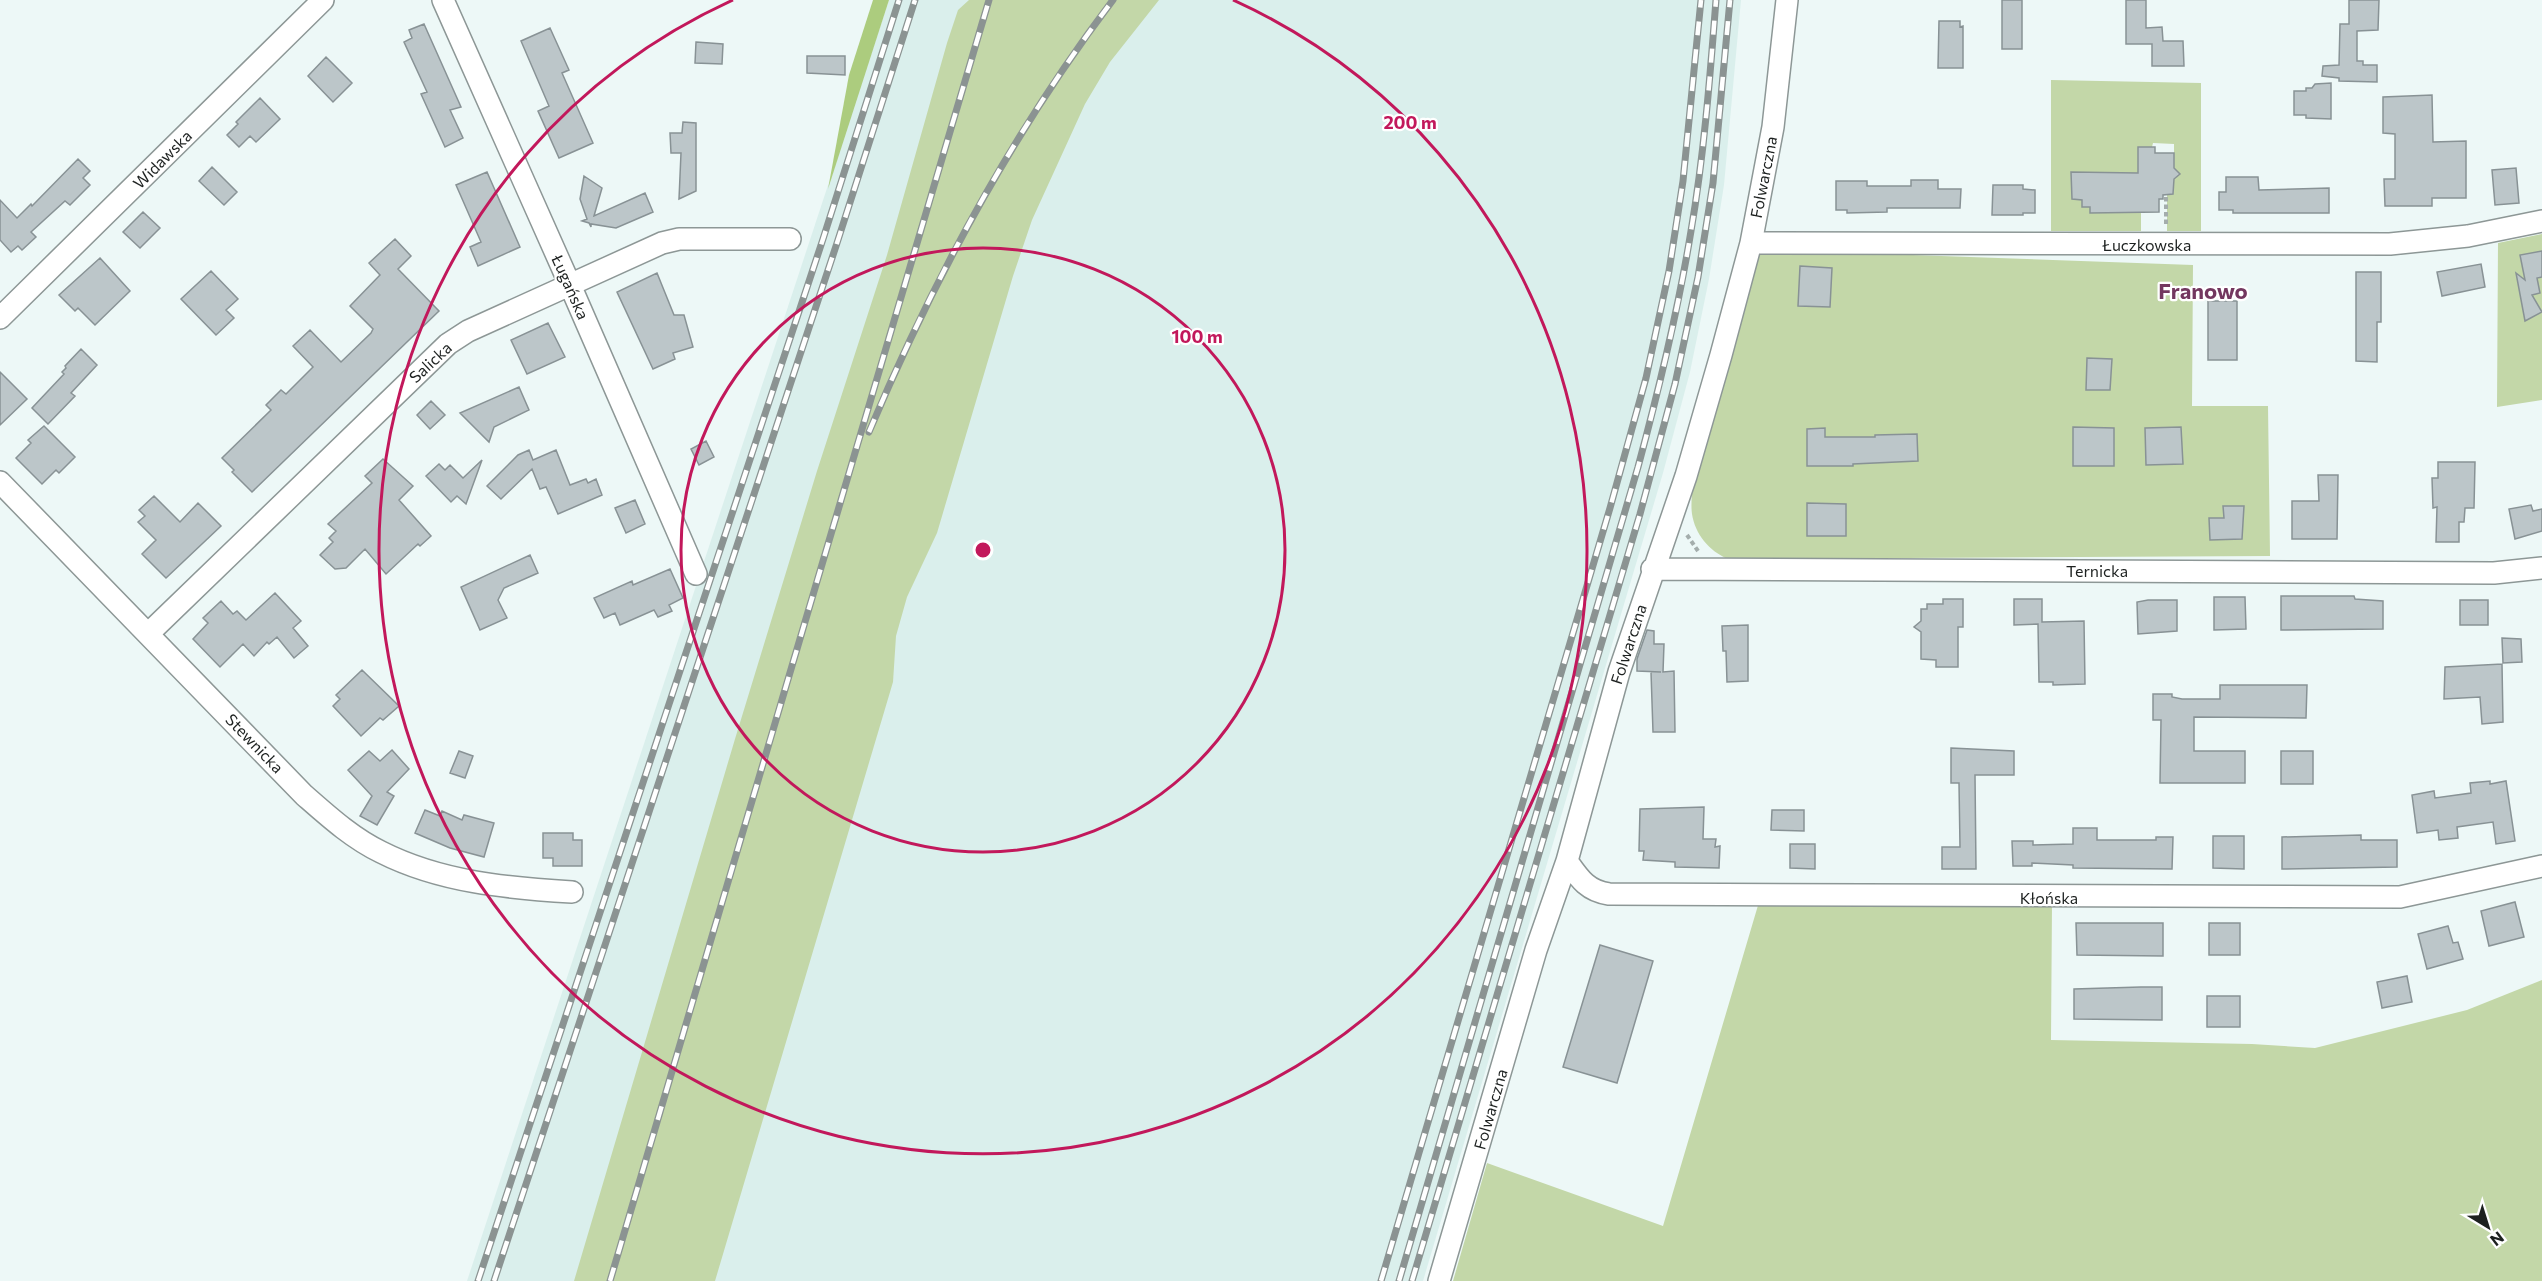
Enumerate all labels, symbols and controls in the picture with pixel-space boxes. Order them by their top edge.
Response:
text: 200 m [1383,111,1437,133]
street label: Widawska [129,126,195,192]
street label: Folwarczna [1746,134,1780,220]
street label: Łuczkowska [2102,235,2191,254]
street label: Ługańska [548,251,594,322]
district label: Franowo [2158,277,2248,304]
text: 100 m [1171,325,1223,347]
street label: Salicka [405,338,455,386]
centre of rings [973,540,993,560]
street label: Ternicka [2066,561,2128,580]
street label: Folwarczna [1606,602,1650,686]
street label: Stewnicka [222,709,288,777]
street label: Kłońska [2020,888,2078,907]
street label: Folwarczna [1469,1066,1511,1152]
north arrow [2458,1197,2518,1257]
text: N [2487,1228,2508,1250]

